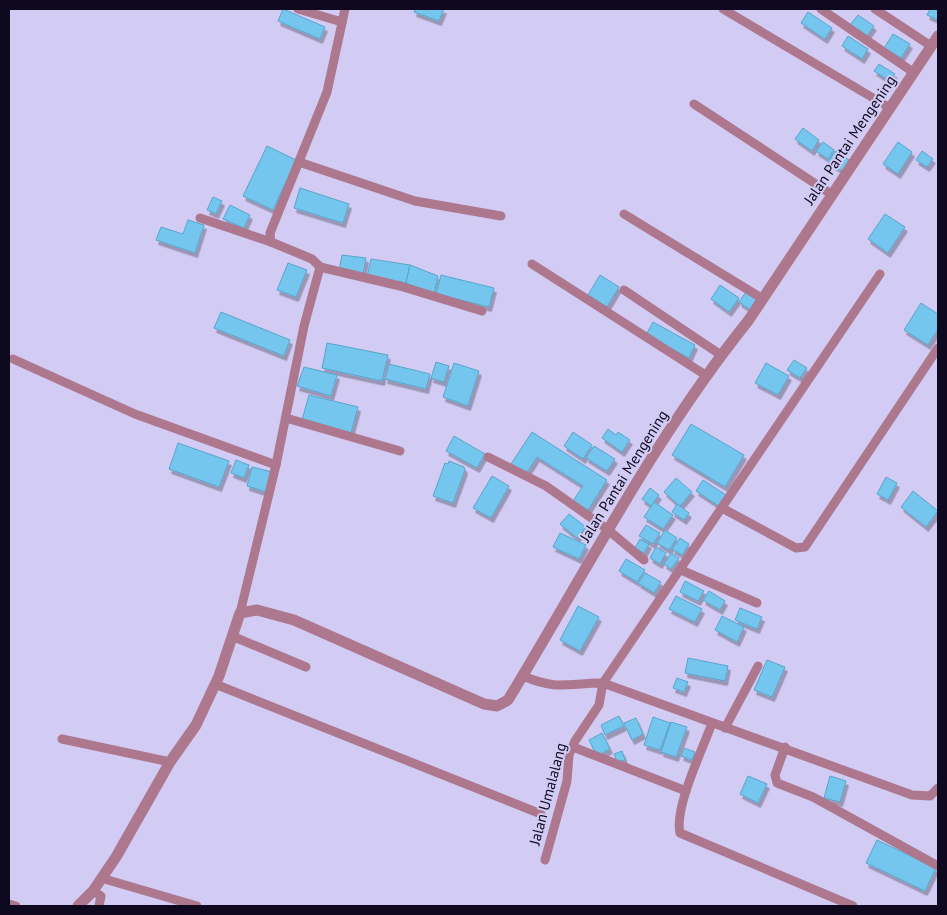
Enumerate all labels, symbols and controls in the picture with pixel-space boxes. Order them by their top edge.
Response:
street label: Jalan Pantai Mengening [799,72,900,209]
street label: Jalan Pantai Mengening [575,406,672,546]
street label: Jalan Umalalang [524,741,570,848]

